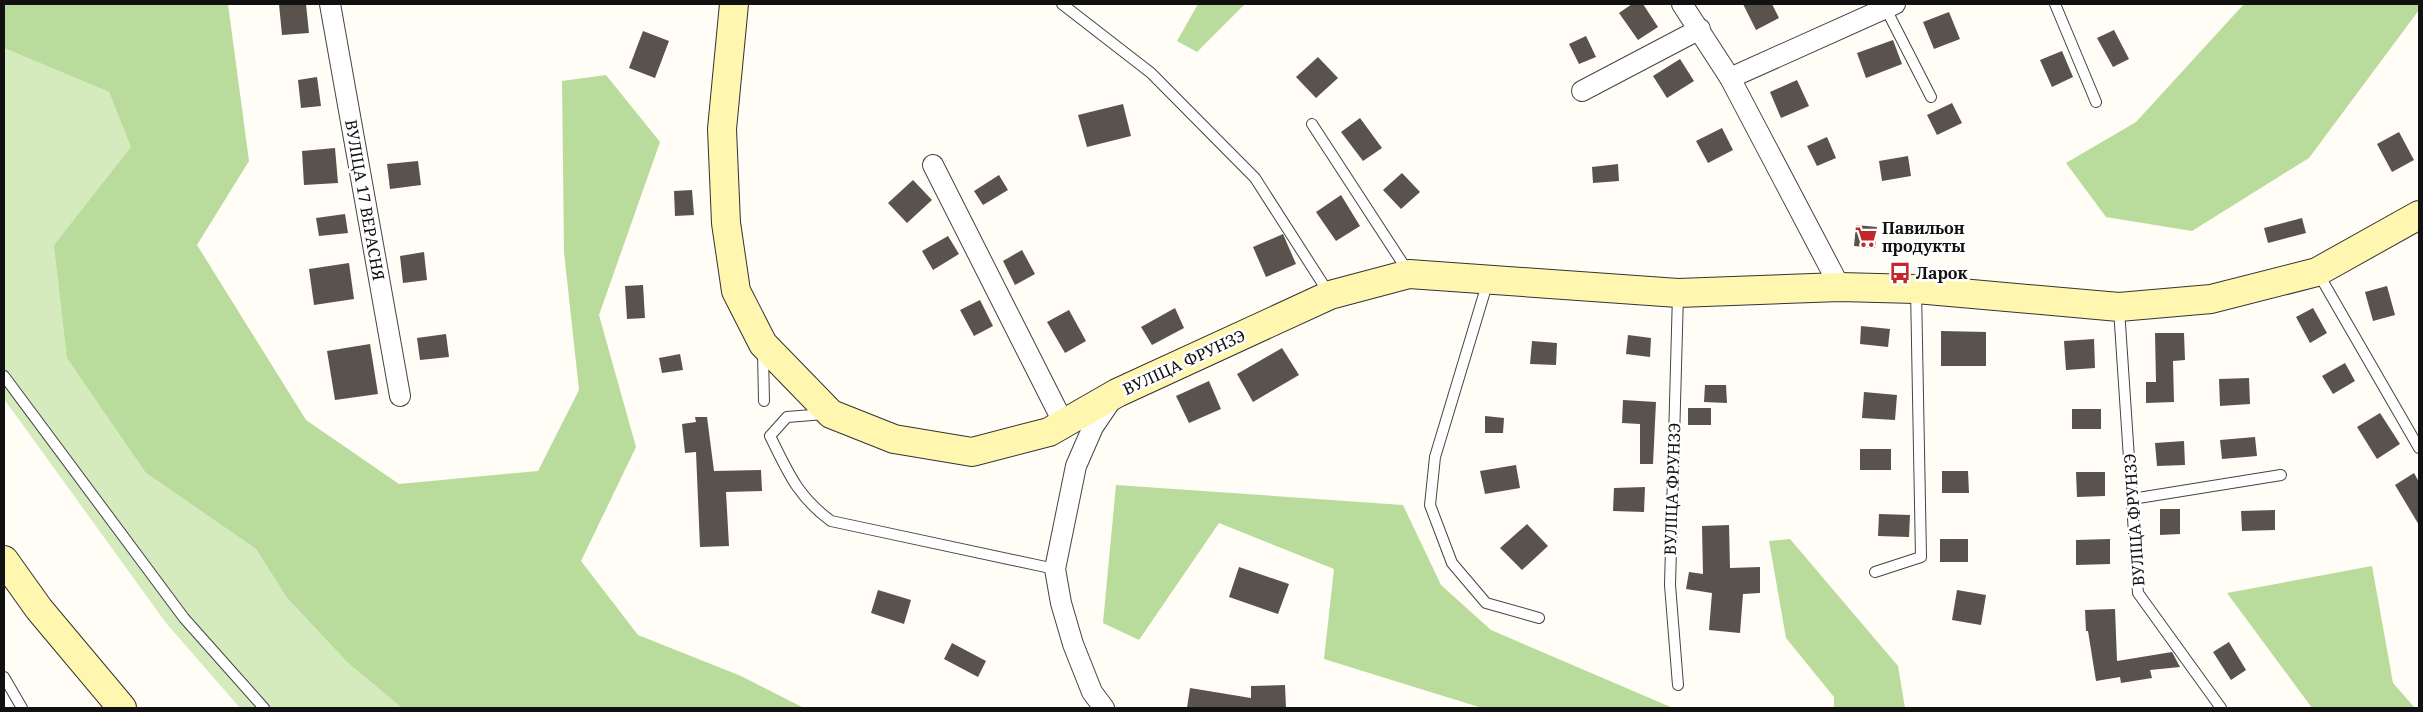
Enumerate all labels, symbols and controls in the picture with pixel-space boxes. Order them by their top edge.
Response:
street label: ВУЛІЦА 17 ВЕРАСНЯ [340,118,390,282]
place label: Павильон продукты [1882,217,1965,257]
supermarket icon: Павильон продукты [1853,224,1879,250]
bus stop icon: Ларок [1887,260,1913,286]
place label: Ларок [1916,262,1968,284]
street label: ВУЛІЦА ФРУНЗЭ [1119,324,1249,400]
street label: ВУЛІЦА ФРУНЗЭ [1659,422,1685,556]
street label: ВУЛІЦА ФРУНЗЭ [2118,453,2150,587]

